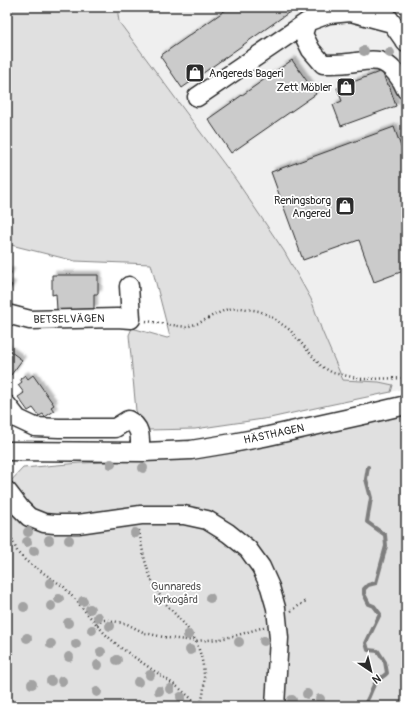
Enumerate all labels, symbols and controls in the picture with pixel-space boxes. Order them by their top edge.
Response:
shop icon: Angereds Bageri [184,62,206,84]
place label: Angereds Bageri [209,67,283,80]
shop icon: Zett Möbler [335,76,357,98]
place label: Zett Möbler [277,81,332,94]
place label: Reningsborg Angered [274,194,331,220]
shop icon: Reningsborg Angered [334,195,356,217]
street label: BETSELVÄGEN [33,312,105,326]
street label: HÄSTHAGEN [242,421,306,447]
park label: Gunnareds kyrkogård [151,580,201,606]
north arrow [351,651,391,691]
text: N [369,671,383,687]

